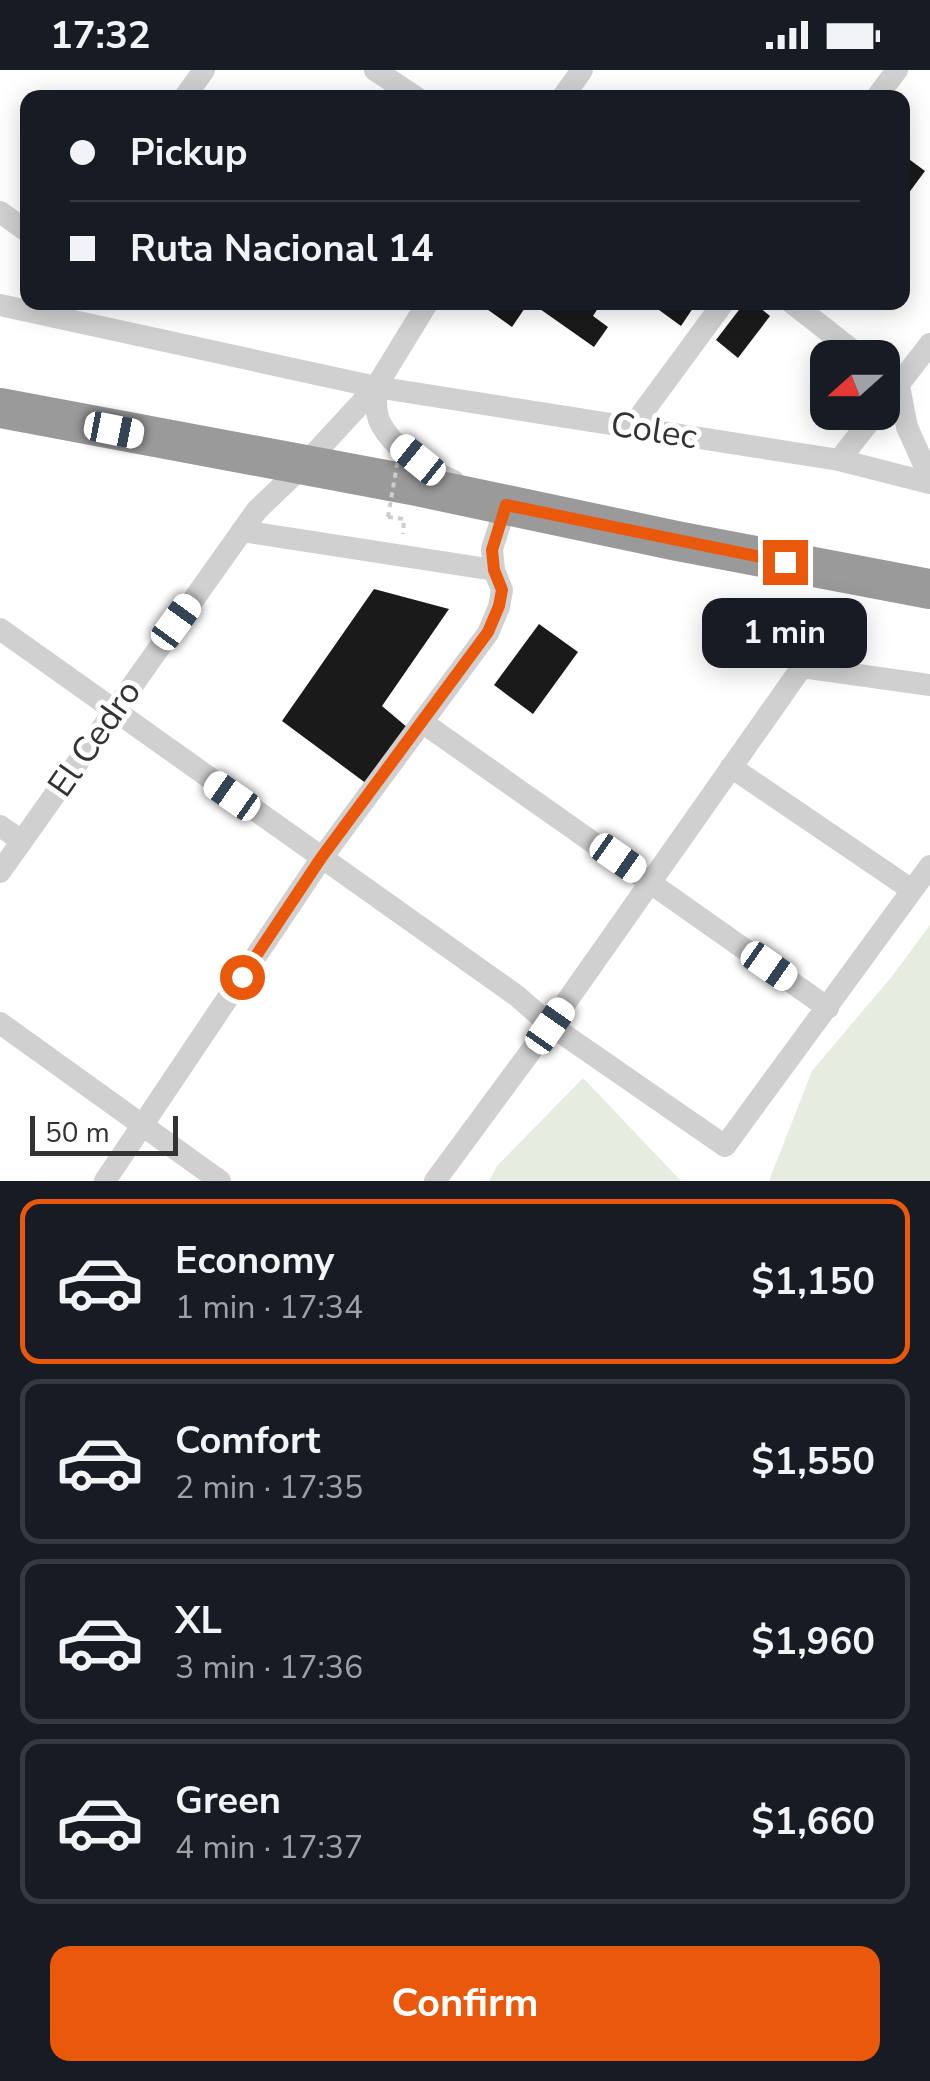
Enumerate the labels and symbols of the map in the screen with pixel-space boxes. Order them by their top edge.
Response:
north arrow [810,340,900,430]
street label: Colec [607,400,700,460]
car [82,410,146,450]
car [385,429,451,491]
route end [763,540,808,585]
car [146,589,206,655]
callout: 1 min [702,597,868,667]
street label: El Cedro [37,670,152,806]
car [199,767,265,825]
car [585,829,651,887]
car [736,937,802,995]
route start [220,955,265,1000]
car [521,993,579,1059]
scale bar [30,1111,178,1156]

